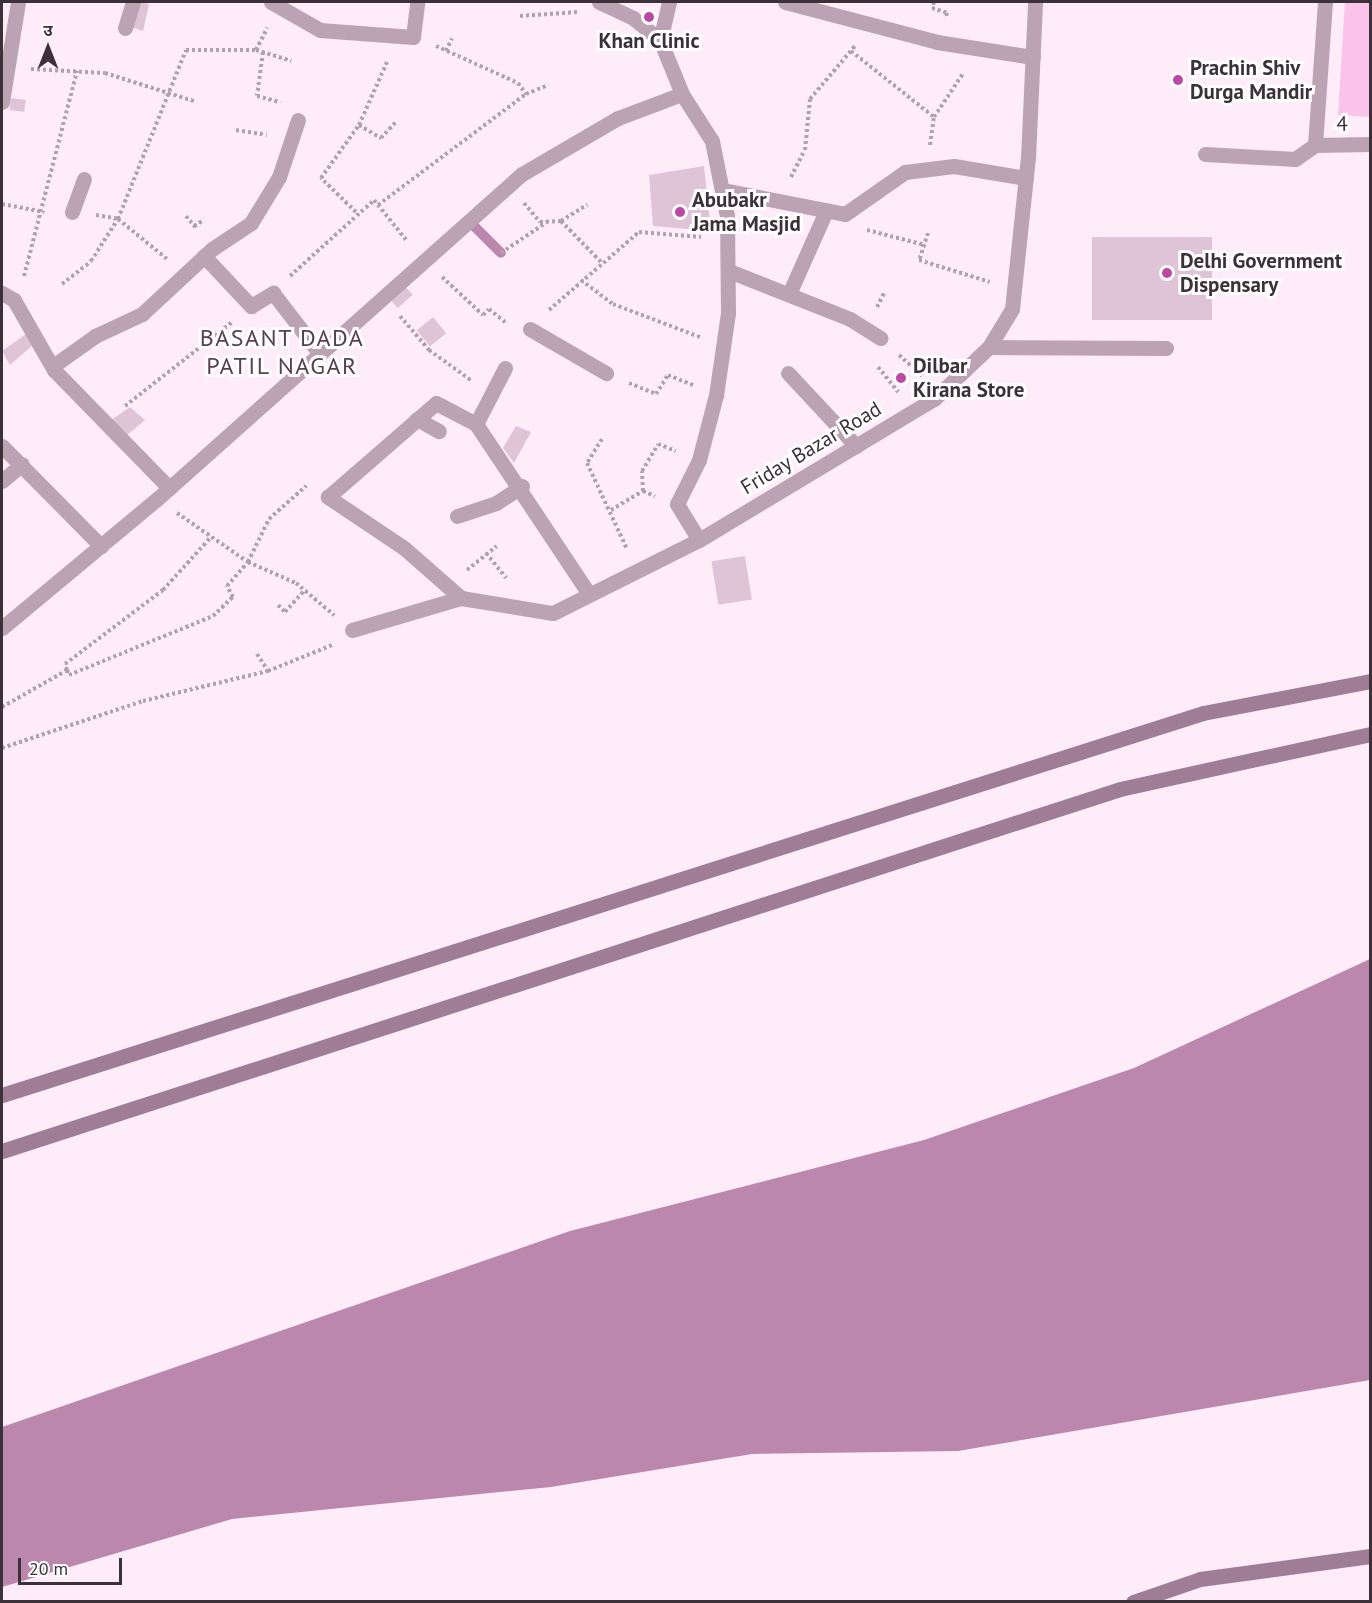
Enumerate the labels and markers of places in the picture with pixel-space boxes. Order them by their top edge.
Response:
marker: Khan Clinic [640,8,658,26]
place label: Khan Clinic [598,28,700,54]
place label: Prachin Shiv Durga Mandir [1190,55,1312,105]
marker: Prachin Shiv Durga Mandir [1171,73,1185,87]
place label: Abubakr Jama Masjid [692,187,801,237]
marker: Abubakr Jama Masjid [673,205,687,219]
place label: Delhi Government Dispensary [1180,248,1342,298]
marker: Delhi Government Dispensary [1158,264,1176,282]
place label: Dilbar Kirana Store [913,353,1024,403]
marker: Dilbar Kirana Store [894,371,908,385]

